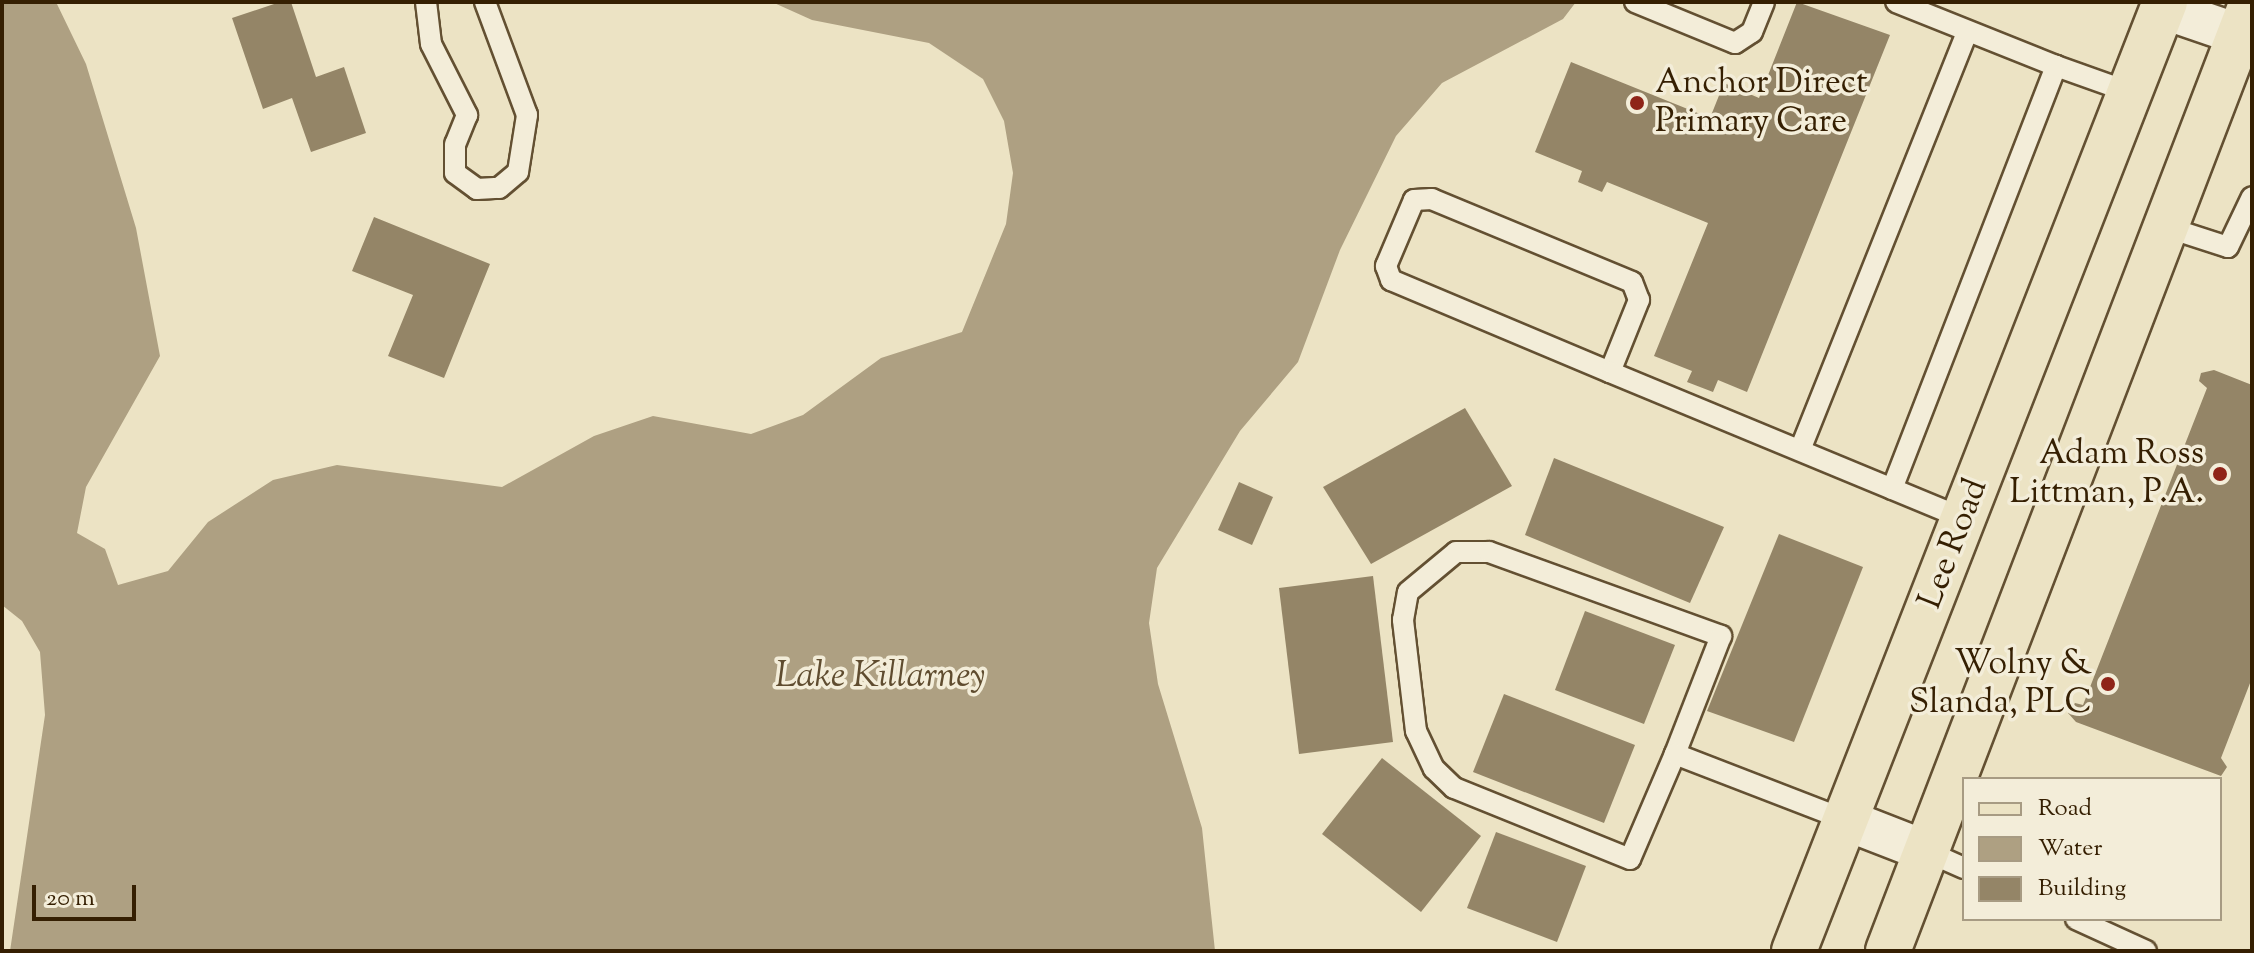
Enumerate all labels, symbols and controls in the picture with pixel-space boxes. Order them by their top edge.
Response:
place label: Anchor Direct Primary Care [1655,63,1868,142]
marker: Anchor Direct Primary Care [1626,92,1648,114]
place label: Adam Ross Littman, P.A. [2010,434,2204,514]
marker: Adam Ross Littman, P.A. [2211,465,2229,483]
street label: Lee Road [1911,473,1997,615]
place label: Wolny & Slanda, PLC [1909,644,2092,724]
water label: Lake Killarney [775,656,985,700]
marker: Wolny & Slanda, PLC [2099,675,2117,693]
legend [1962,777,2222,921]
text: Road [2038,792,2092,826]
text: Water [2038,832,2102,866]
scale bar [36,869,140,919]
text: Building [2038,872,2126,906]
text: 20 m [46,882,95,916]

